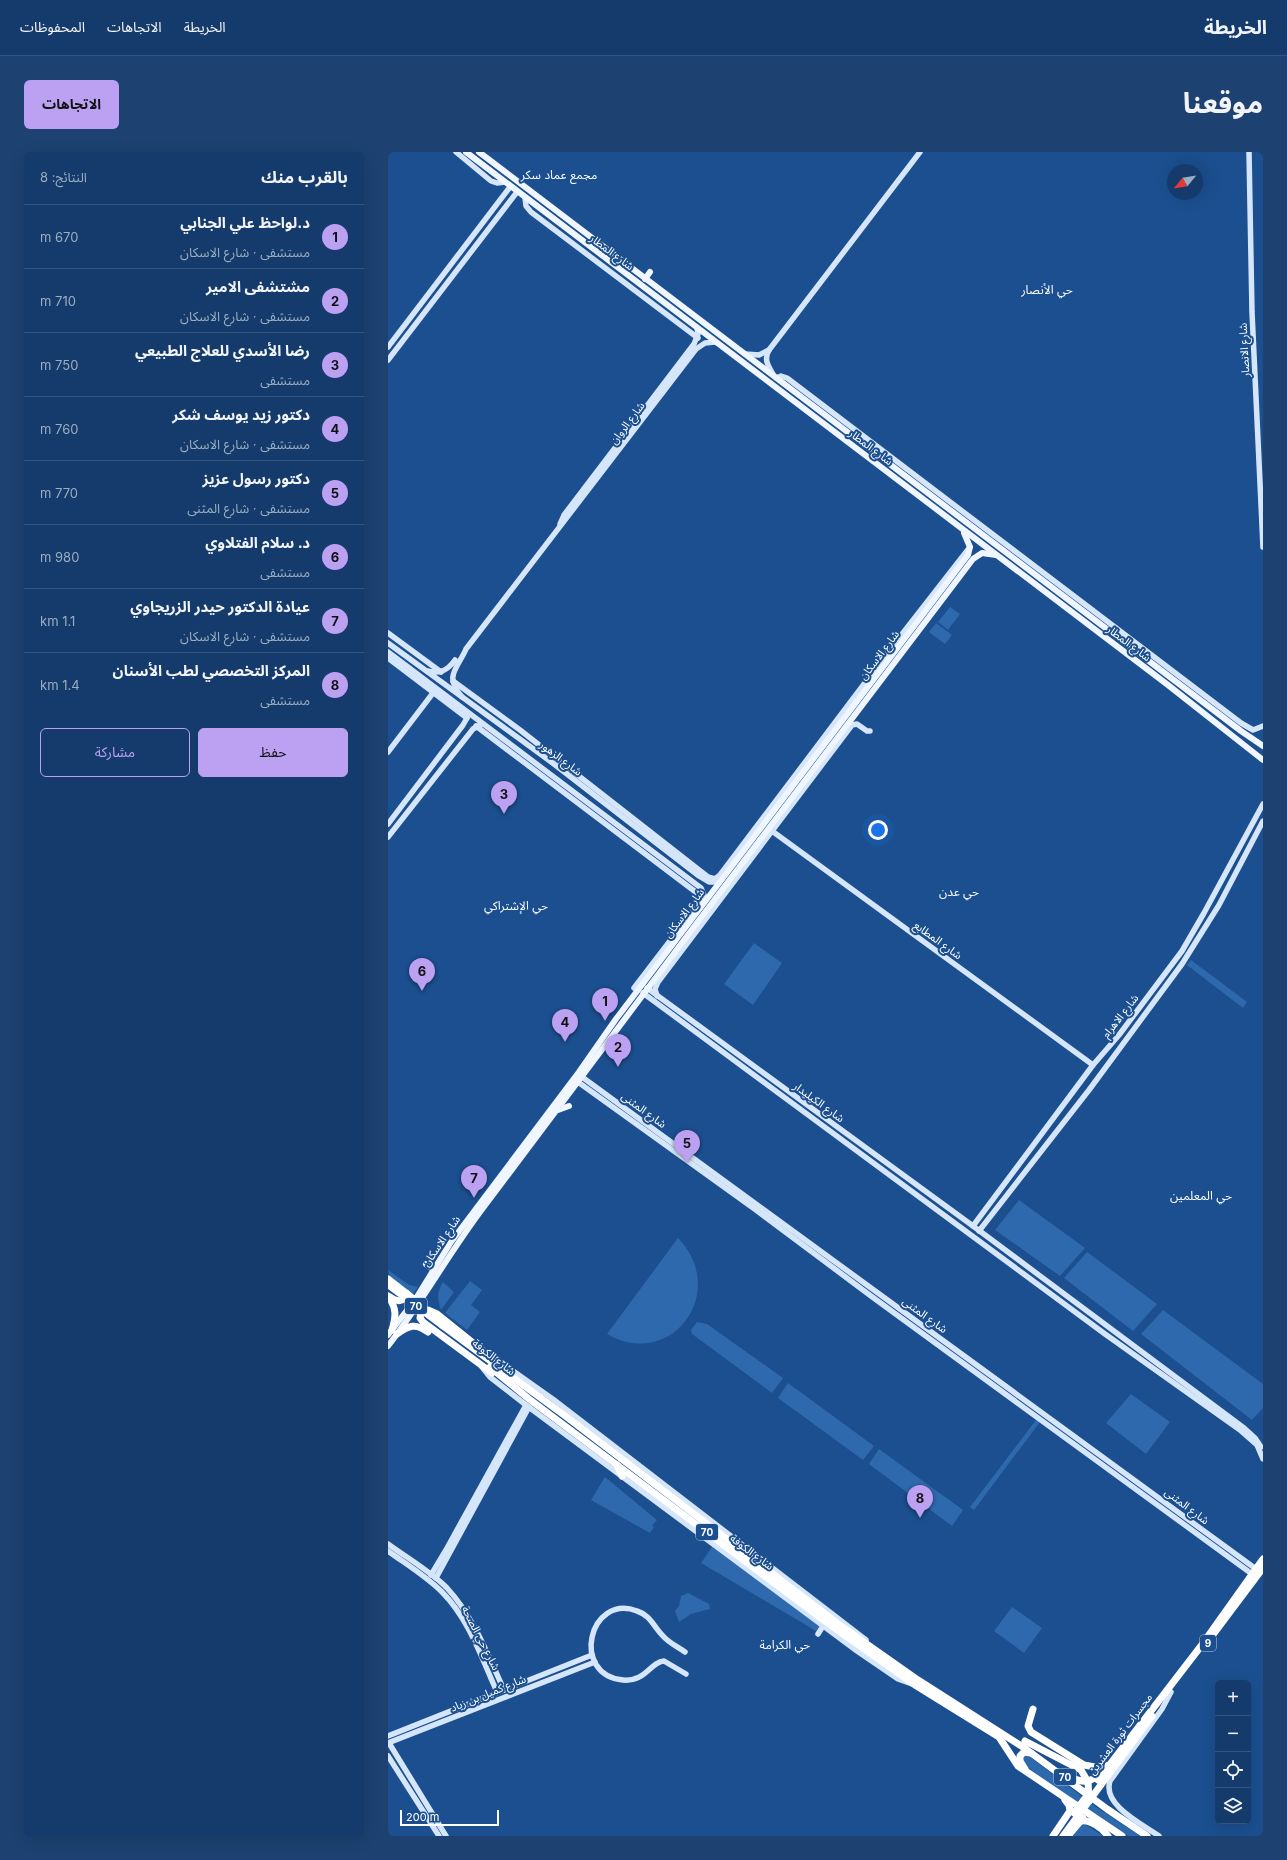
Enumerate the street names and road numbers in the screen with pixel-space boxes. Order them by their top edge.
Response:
street label: شارع المطار [586,230,637,274]
street label: شارع الانصار [1236,322,1253,378]
street label: شارع الروان [607,399,648,448]
street label: شارع المطار [845,425,896,469]
street label: شارع المطار [1103,621,1154,665]
street label: شارع الاسكان [856,627,903,683]
street label: شارع الزهور [536,737,585,779]
street label: شارع الاسكان [661,885,708,941]
street label: شارع المطابع [911,918,965,963]
street label: شارع الاهرام [1099,991,1143,1041]
street label: شارع الكيليدار [789,1078,848,1126]
street label: شارع المثنى [618,1089,670,1132]
street label: شارع الاسكان [419,1213,464,1270]
street label: شارع المثنى [899,1294,951,1337]
road number: 70 [405,1298,427,1314]
street label: شارع الكوفة [469,1336,519,1379]
street label: شارع المثنى [1161,1485,1212,1528]
road number: 70 [696,1524,718,1540]
street label: شارع الكوفة [727,1531,777,1574]
street label: شارع حي الصحة [456,1603,503,1674]
road number: 9 [1200,1635,1216,1651]
street label: شارع كميل بن زياد [448,1671,529,1715]
street label: مجسرات ثورة العشرين [1085,1690,1155,1778]
road number: 70 [1054,1769,1076,1785]

